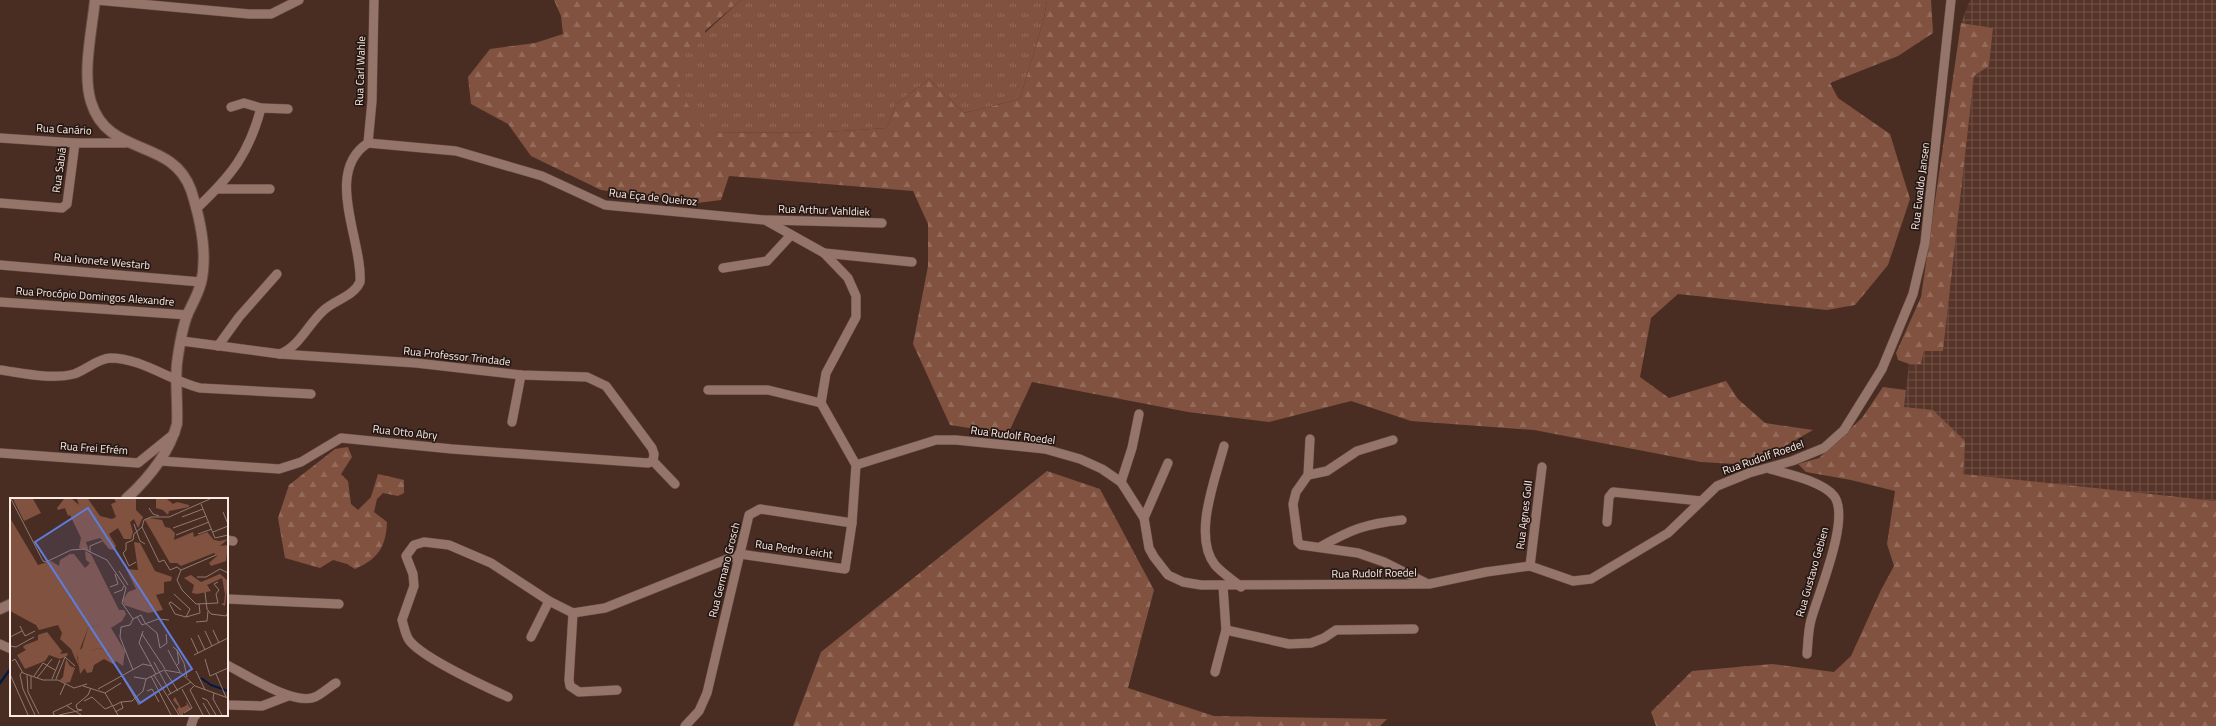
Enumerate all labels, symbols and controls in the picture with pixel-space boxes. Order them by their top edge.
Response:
street label: Rua Carl Wahle [351,35,369,106]
street label: Rua Canário [36,120,92,138]
street label: Rua Ewaldo Jansen [1907,141,1933,231]
street label: Rua Sabiá [48,146,70,194]
street label: Rua Eça de Queiroz [608,184,698,210]
street label: Rua Arthur Vahldiek [778,200,871,220]
street label: Rua Ivonete Westarb [53,249,151,273]
street label: Rua Procópio Domingos Alexandre [15,282,175,310]
street label: Rua Professor Trindade [403,342,512,370]
street label: Rua Otto Abry [372,421,439,443]
street label: Rua Rudolf Roedel [970,422,1056,448]
street label: Rua Rudolf Roedel [1720,436,1806,478]
street label: Rua Frei Efrém [59,438,129,458]
street label: Rua Agnes Goll [1512,480,1536,550]
inset map [10,498,228,716]
street label: Rua Germano Grosch [704,521,744,619]
street label: Rua Gustavo Gebien [1791,525,1833,619]
street label: Rua Pedro Leicht [754,536,834,562]
street label: Rua Rudolf Roedel [1331,564,1417,582]

